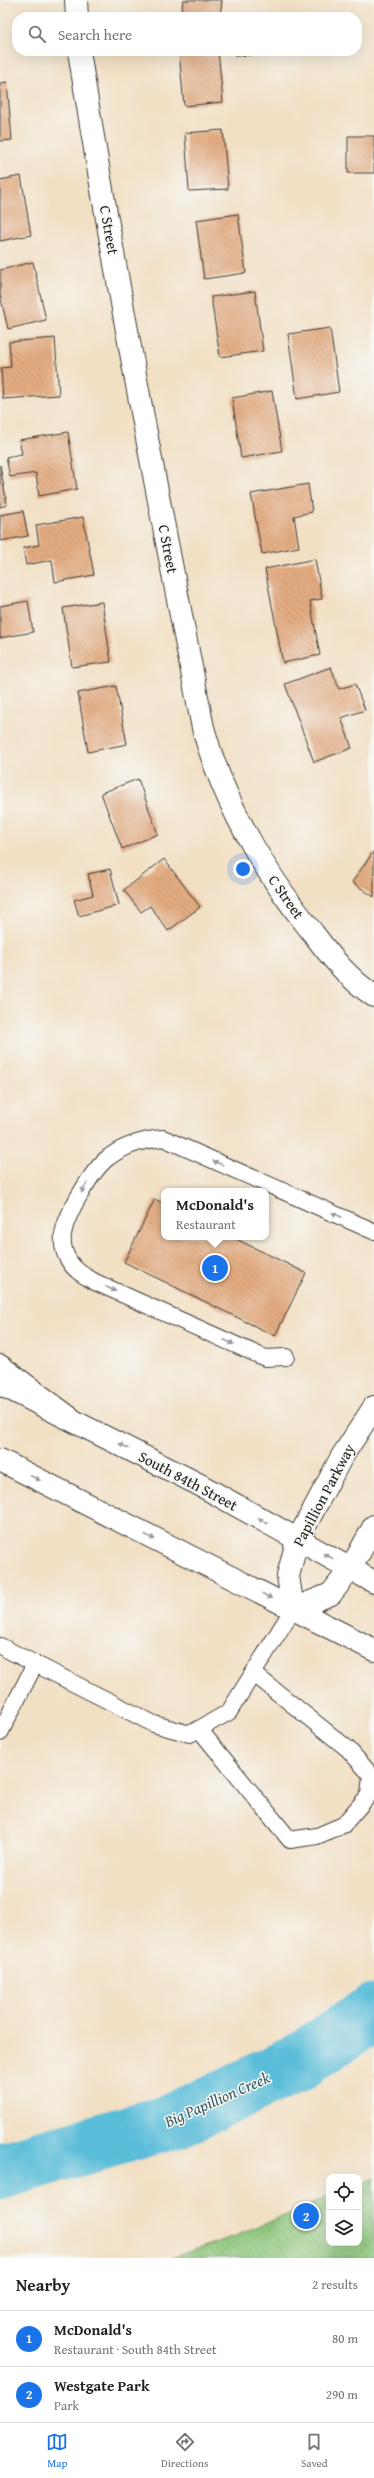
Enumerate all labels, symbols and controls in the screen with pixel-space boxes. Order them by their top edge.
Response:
search box [12,12,362,56]
icon: search [26,23,48,45]
text: Search here [58,24,132,45]
street label: C Street [95,204,124,257]
street label: C Street [153,523,184,576]
your location [233,859,253,879]
street label: C Street [264,870,310,924]
one-way arrow [213,1160,224,1166]
one-way arrow [80,1182,87,1193]
popup [161,1188,269,1240]
text: McDonald's [176,1194,254,1215]
one-way arrow [332,1212,343,1218]
text: Restaurant [176,1215,236,1234]
pin: 1 [202,1253,228,1283]
one-way arrow [105,1286,116,1292]
one-way arrow [224,1339,235,1345]
street label: Papillion Parkway [288,1439,360,1550]
one-way arrow [118,1443,130,1450]
street label: South 84th Street [135,1446,242,1516]
one-way arrow [29,1475,40,1481]
one-way arrow [257,1518,269,1525]
one-way arrow [145,1534,156,1540]
one-way arrow [322,1553,333,1559]
one-way arrow [261,1593,272,1599]
water label: Big Papillion Creek [159,2065,274,2133]
map controls [326,2174,362,2246]
button: locate [326,2174,362,2210]
pin: 2 [293,2201,319,2231]
button: layers [326,2210,362,2246]
text: Nearby [16,2272,70,2297]
text: 2 results [312,2275,358,2294]
text: McDonald's [54,2319,132,2340]
text: 1 [26,2329,32,2348]
text: 80 m [332,2329,358,2348]
text: Restaurant · South 84th Street [54,2340,217,2359]
text: Westgate Park [54,2375,149,2396]
text: 2 [26,2385,32,2404]
text: 290 m [326,2385,358,2404]
text: Park [54,2396,79,2415]
tab: Map [46,2431,68,2471]
tab: Directions [161,2431,208,2471]
tab: Saved [301,2431,328,2471]

